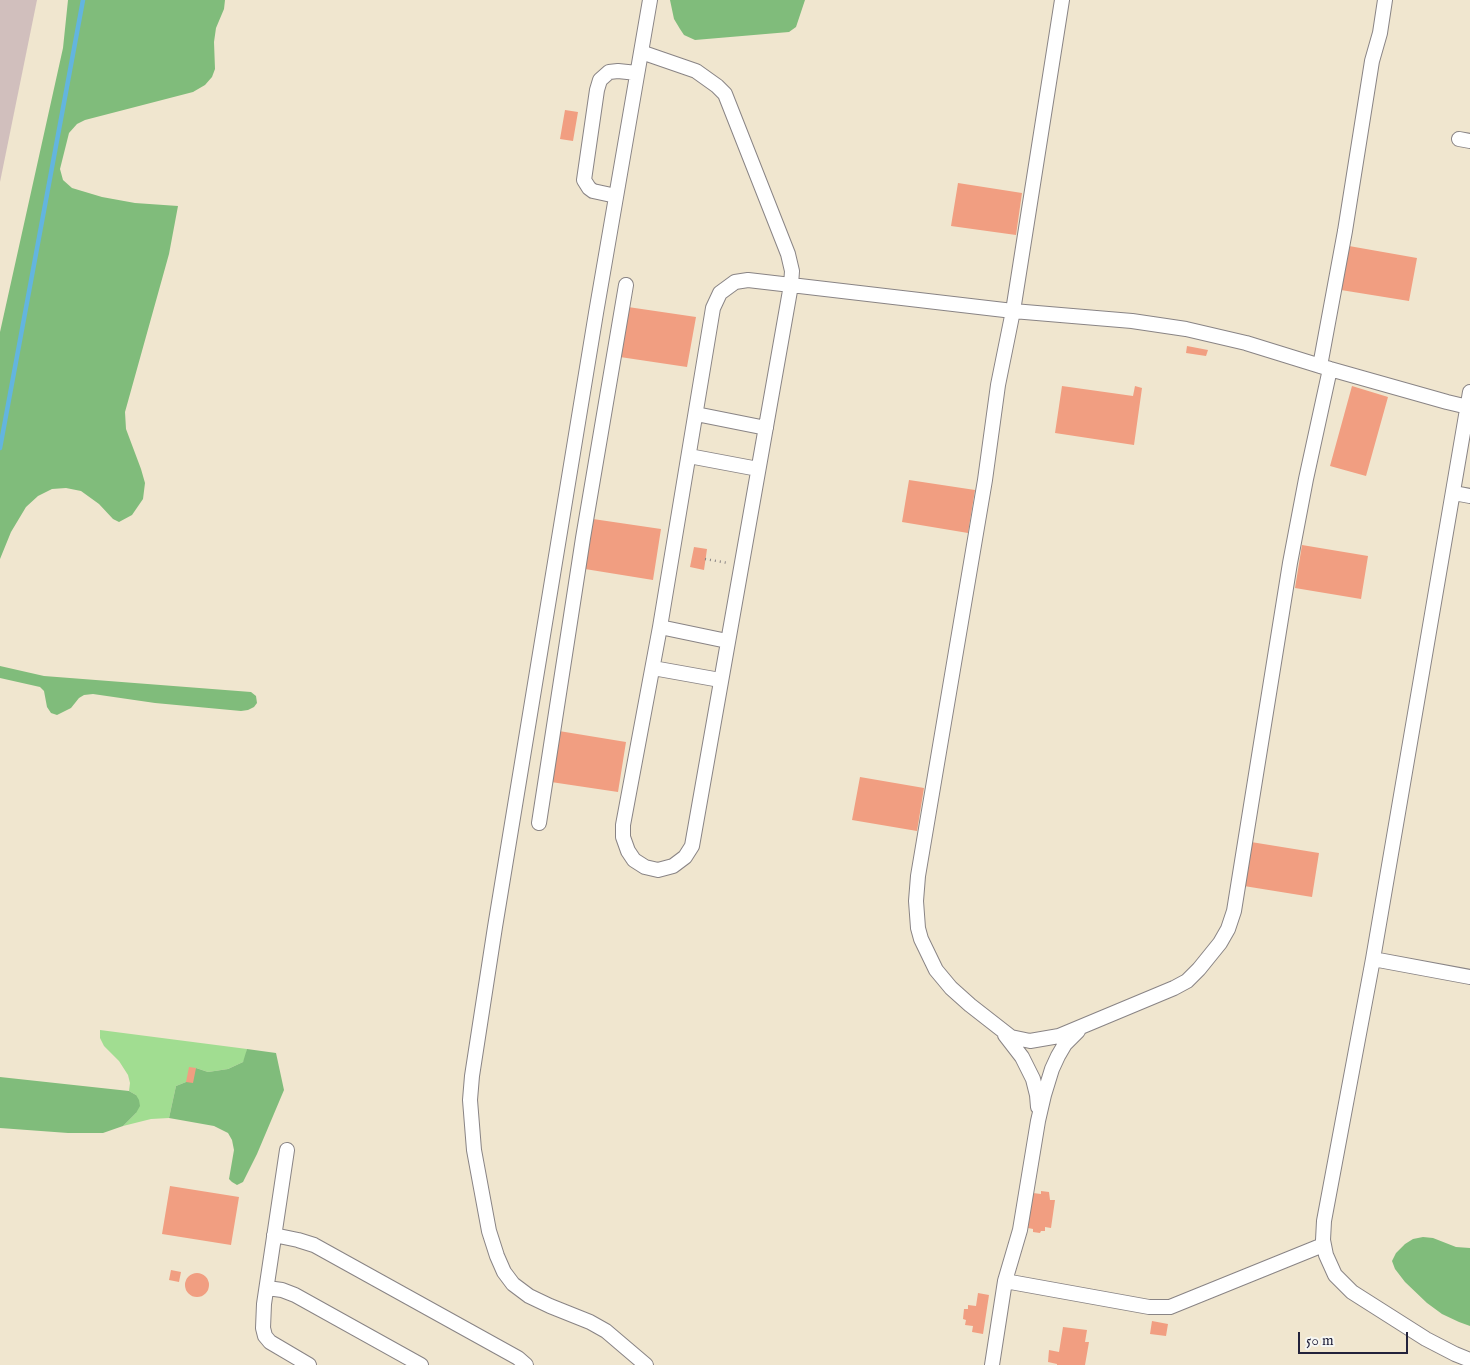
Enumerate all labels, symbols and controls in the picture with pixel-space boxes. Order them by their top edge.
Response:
scale bar [1300,1322,1410,1354]
text: 50 m [1306,1331,1334,1350]

